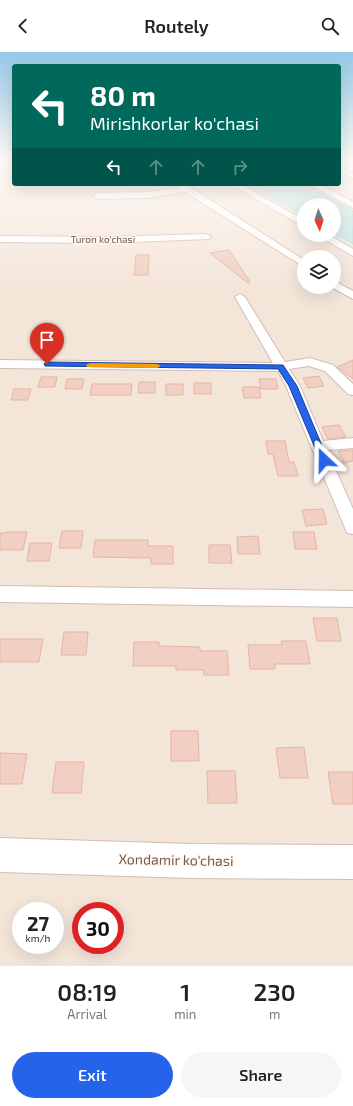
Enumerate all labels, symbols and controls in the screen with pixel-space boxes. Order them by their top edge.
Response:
icon: back [12,15,34,37]
text: Routely [144,15,209,37]
icon: search [319,15,341,37]
text: 80 m [90,78,156,112]
icon: left [24,80,76,132]
text: Mirishkorlar ko'chasi [90,112,259,134]
icon: left [103,156,125,178]
icon: ahead [145,156,167,178]
icon: ahead [187,156,209,178]
icon: right [229,156,251,178]
north arrow [297,198,341,242]
map controls [297,198,341,294]
street label: Turon ko'chasi [71,233,135,245]
button: layers [297,250,341,294]
pin [30,323,64,364]
icon: arrive [36,329,58,351]
position arrow [303,439,345,481]
street label: Xondamir ko'chasi [118,850,234,869]
speed limit sign: 30 [72,902,124,954]
text: 27 [27,911,49,935]
text: km/h [26,932,50,944]
text: 08:19 [57,977,117,1006]
text: 1 [180,977,190,1006]
text: 230 [254,977,296,1006]
text: Arrival [67,1006,107,1022]
text: min [174,1006,196,1022]
text: m [269,1006,280,1022]
button: Exit [12,1052,173,1098]
button: Share [181,1052,341,1098]

